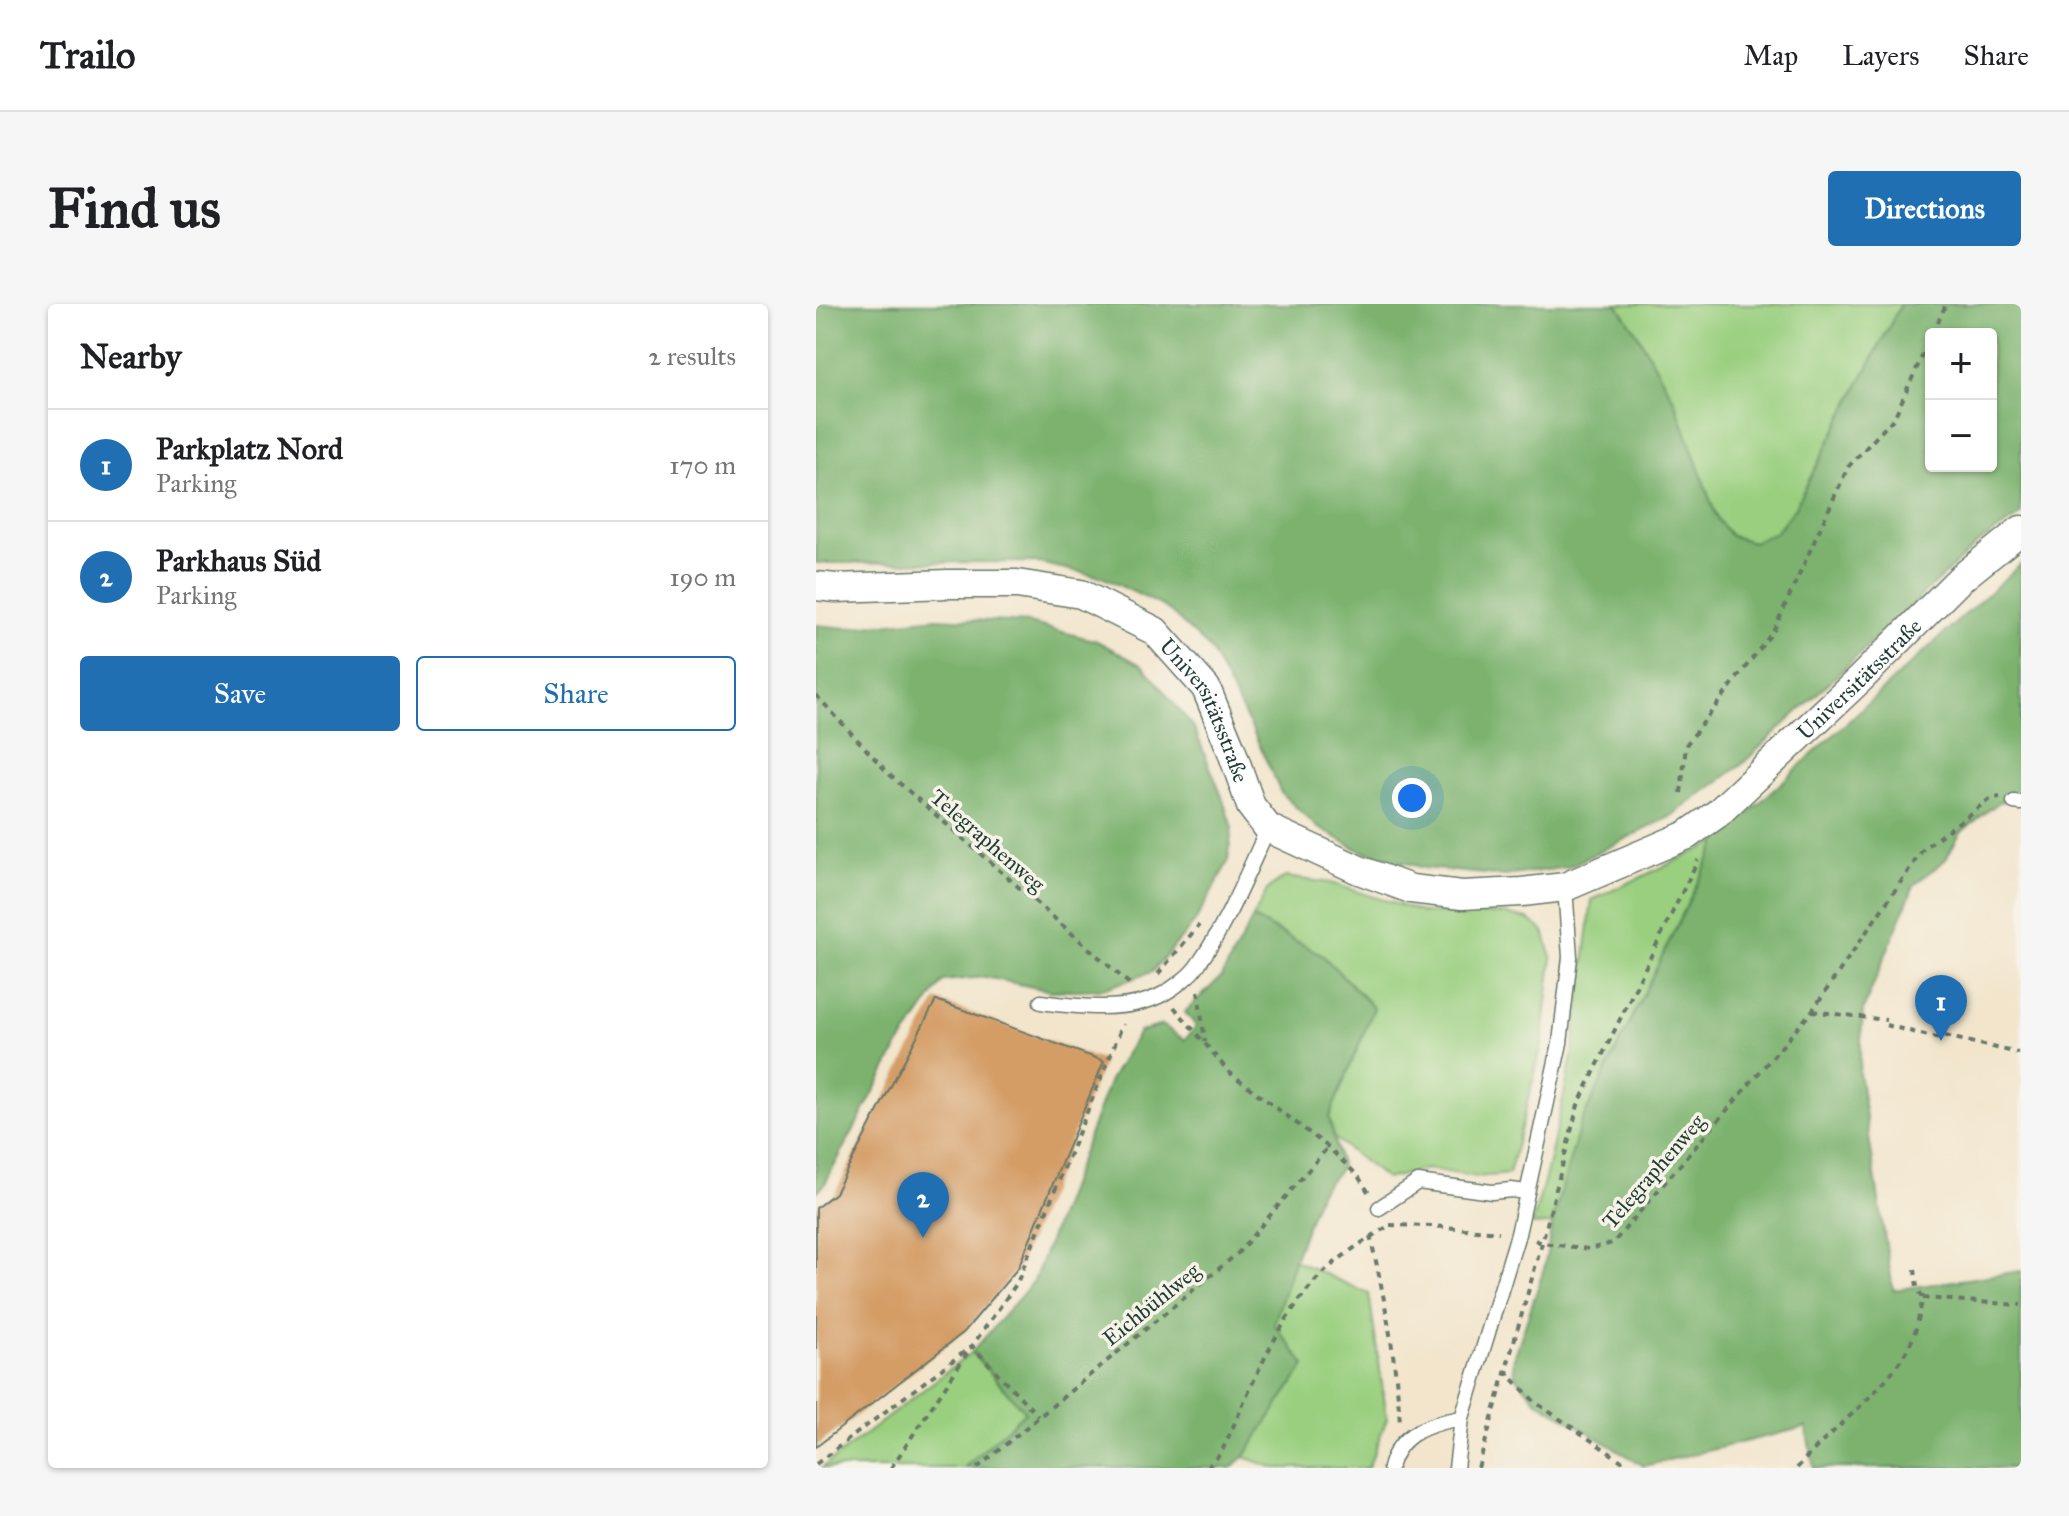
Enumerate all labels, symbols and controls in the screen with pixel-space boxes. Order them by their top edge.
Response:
text: Trailo [40,32,135,78]
text: Map [1743,38,1798,73]
text: Layers [1842,38,1920,73]
text: Share [1964,38,2029,73]
button: Directions [1828,171,2021,246]
text: Find us [48,174,221,242]
map controls [1925,328,1997,472]
button: + [1925,328,1997,400]
text: Nearby [80,336,182,377]
text: 2 results [648,340,736,372]
button: − [1925,400,1997,472]
text: Parkplatz Nord [156,431,343,467]
text: 1 [101,449,111,481]
text: 170 m [669,449,736,481]
text: Parking [156,467,236,499]
text: Parkhaus Süd [156,543,321,579]
text: 2 [100,561,112,593]
text: 190 m [669,561,736,593]
text: Parking [156,579,236,611]
street label: Universitätsstraße [1791,613,1927,746]
street label: Universitätsstraße [1154,633,1255,786]
button: Save [80,656,400,731]
button: Share [416,656,736,731]
your location [1392,778,1432,818]
street label: Telegraphenweg [925,783,1051,898]
pin: 1 [1915,975,1967,1041]
street label: Telegraphenweg [1596,1108,1711,1234]
pin: 2 [897,1172,949,1238]
street label: Eichbühlweg [1097,1257,1206,1352]

